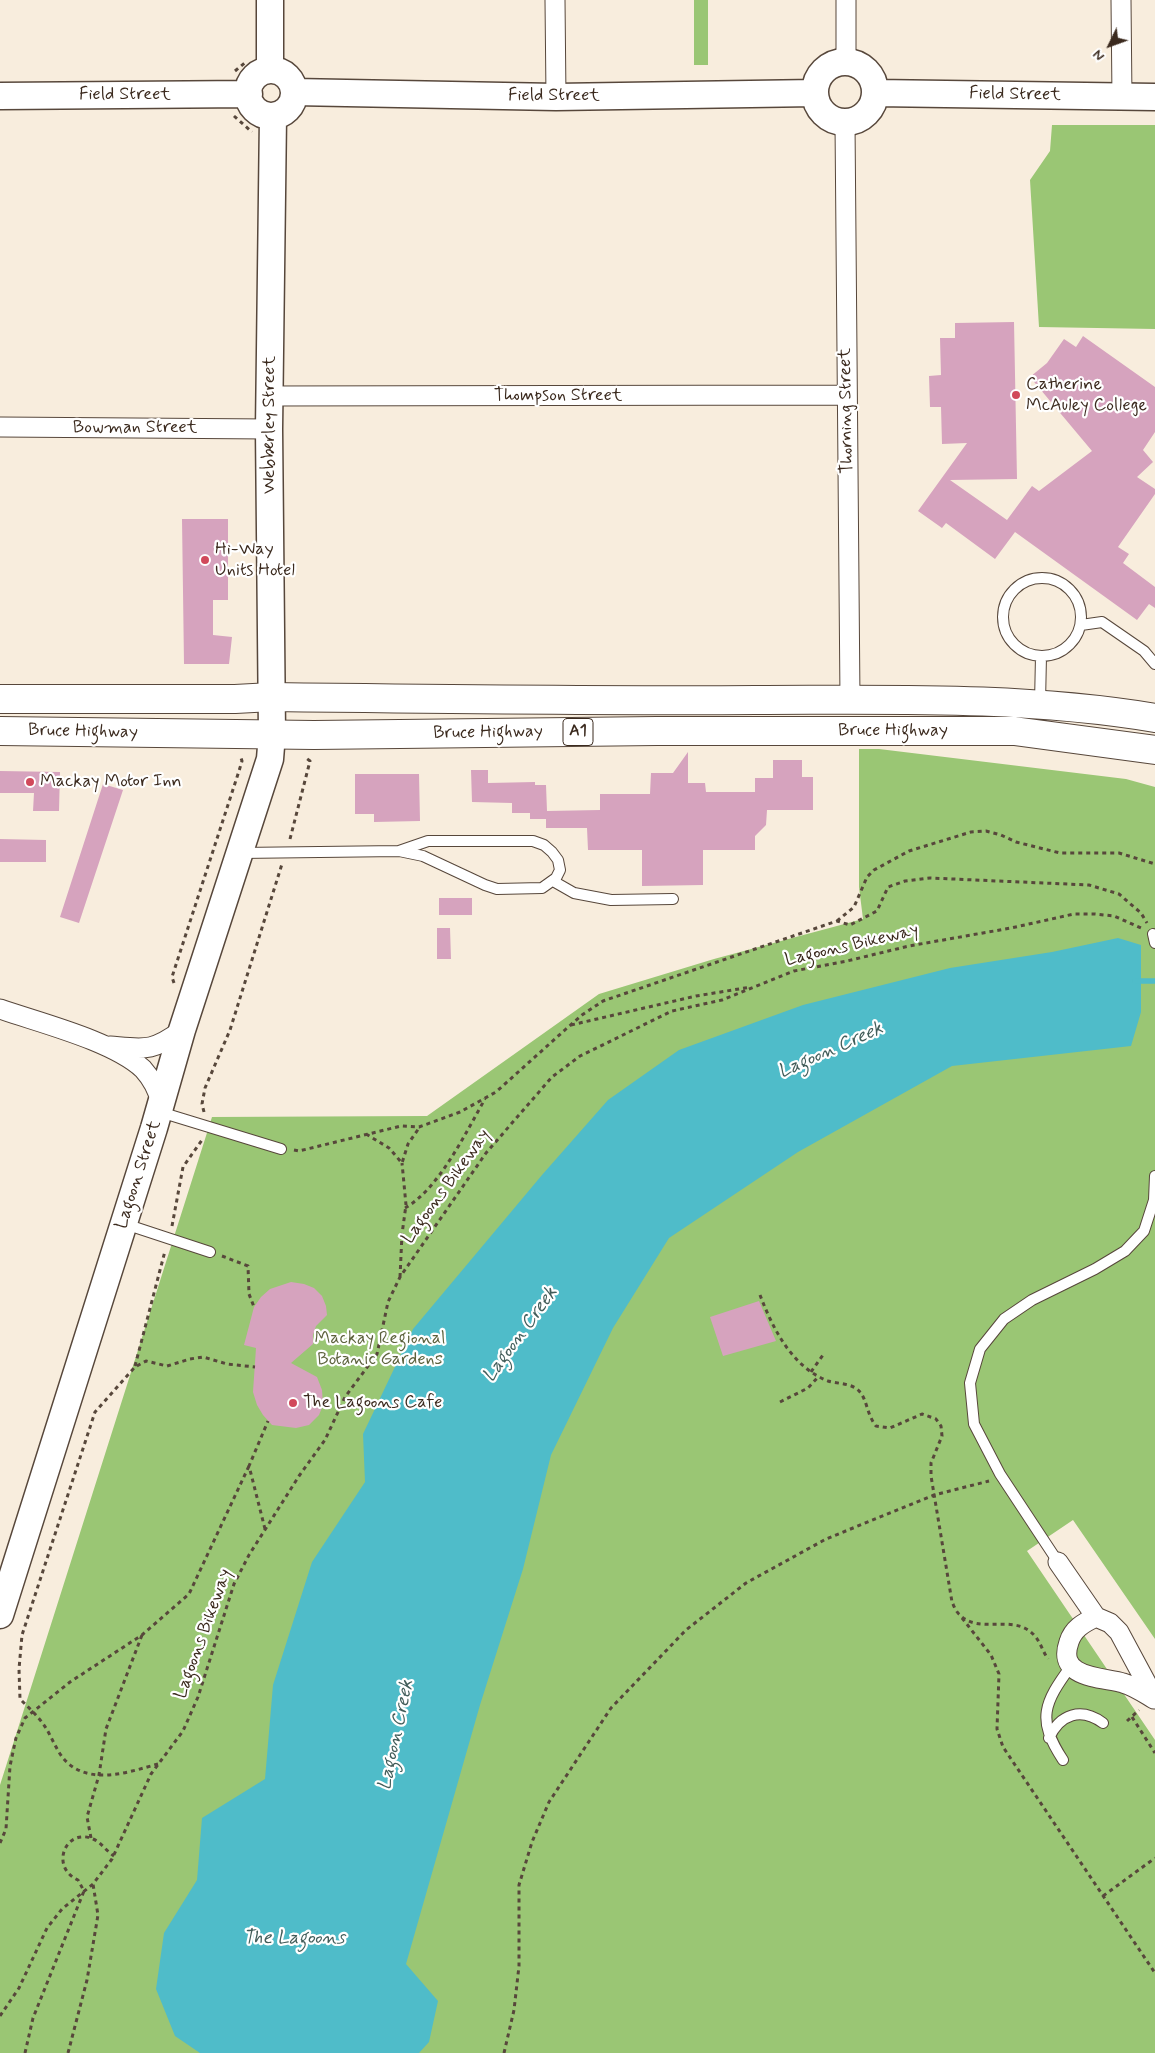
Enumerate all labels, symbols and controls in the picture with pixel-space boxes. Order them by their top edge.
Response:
north arrow [1085,20,1135,70]
text: N [1089,46,1109,65]
street label: Field Street [969,83,1061,107]
street label: Field Street [79,84,171,106]
street label: Field Street [508,85,600,107]
street label: Thorning Street [835,348,859,474]
street label: Webberley Street [259,356,281,494]
place label: Catherine McAuley College [1026,374,1147,416]
street label: Thompson Street [494,385,622,407]
marker: Catherine McAuley College [1010,389,1022,401]
street label: Bowman Street [73,417,197,439]
place label: Hi-Way Units Hotel [215,539,295,582]
marker: Hi-Way Units Hotel [199,554,211,566]
road number: A1 [563,719,593,746]
street label: Bruce Highway [28,720,138,744]
street label: Bruce Highway [838,720,948,742]
street label: Bruce Highway [433,721,543,745]
place label: Mackay Motor Inn [40,771,182,793]
marker: Mackay Motor Inn [24,776,36,788]
street label: Lagoons Bikeway [783,920,921,972]
water label: Lagoon Creek [775,1018,887,1084]
street label: Lagoon Street [111,1118,167,1232]
street label: Lagoons Bikeway [398,1125,496,1249]
water label: Lagoon Creek [479,1283,563,1387]
park label: Mackay Regional Botanic Gardens [314,1328,446,1370]
place label: The Lagoons Cafe [303,1392,442,1414]
marker: The Lagoons Cafe [287,1397,299,1409]
street label: Lagoons Bikeway [171,1566,237,1702]
water label: Lagoon Creek [374,1678,420,1792]
water label: The Lagoons [243,1928,345,1950]

